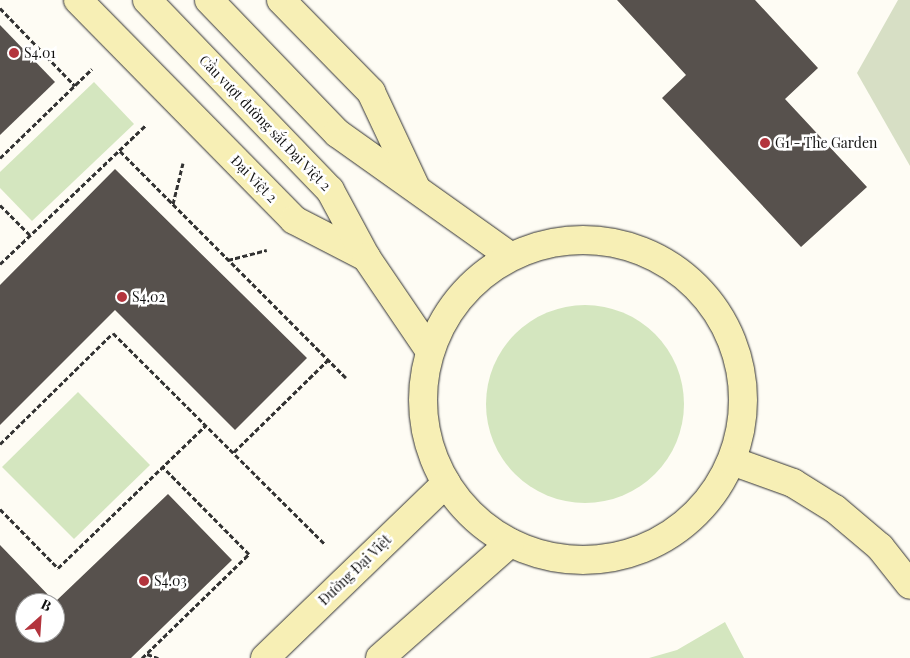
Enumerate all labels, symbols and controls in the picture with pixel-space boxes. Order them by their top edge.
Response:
place label: S4.01 [24,45,56,61]
marker: S4.01 [8,47,20,59]
street label: Cầu vượt đường sắt Đại Việt 2 [195,51,335,195]
place label: G1 - The Garden [775,135,878,151]
marker: G1 - The Garden [759,137,771,149]
street label: Đại Việt 2 [227,152,281,206]
place label: S4.02 [132,289,165,305]
marker: S4.02 [116,291,128,303]
street label: Đường Đại Việt [315,531,395,609]
place label: S4.03 [154,573,187,589]
marker: S4.03 [138,575,150,587]
north arrow [15,593,65,643]
text: B [38,594,55,616]

